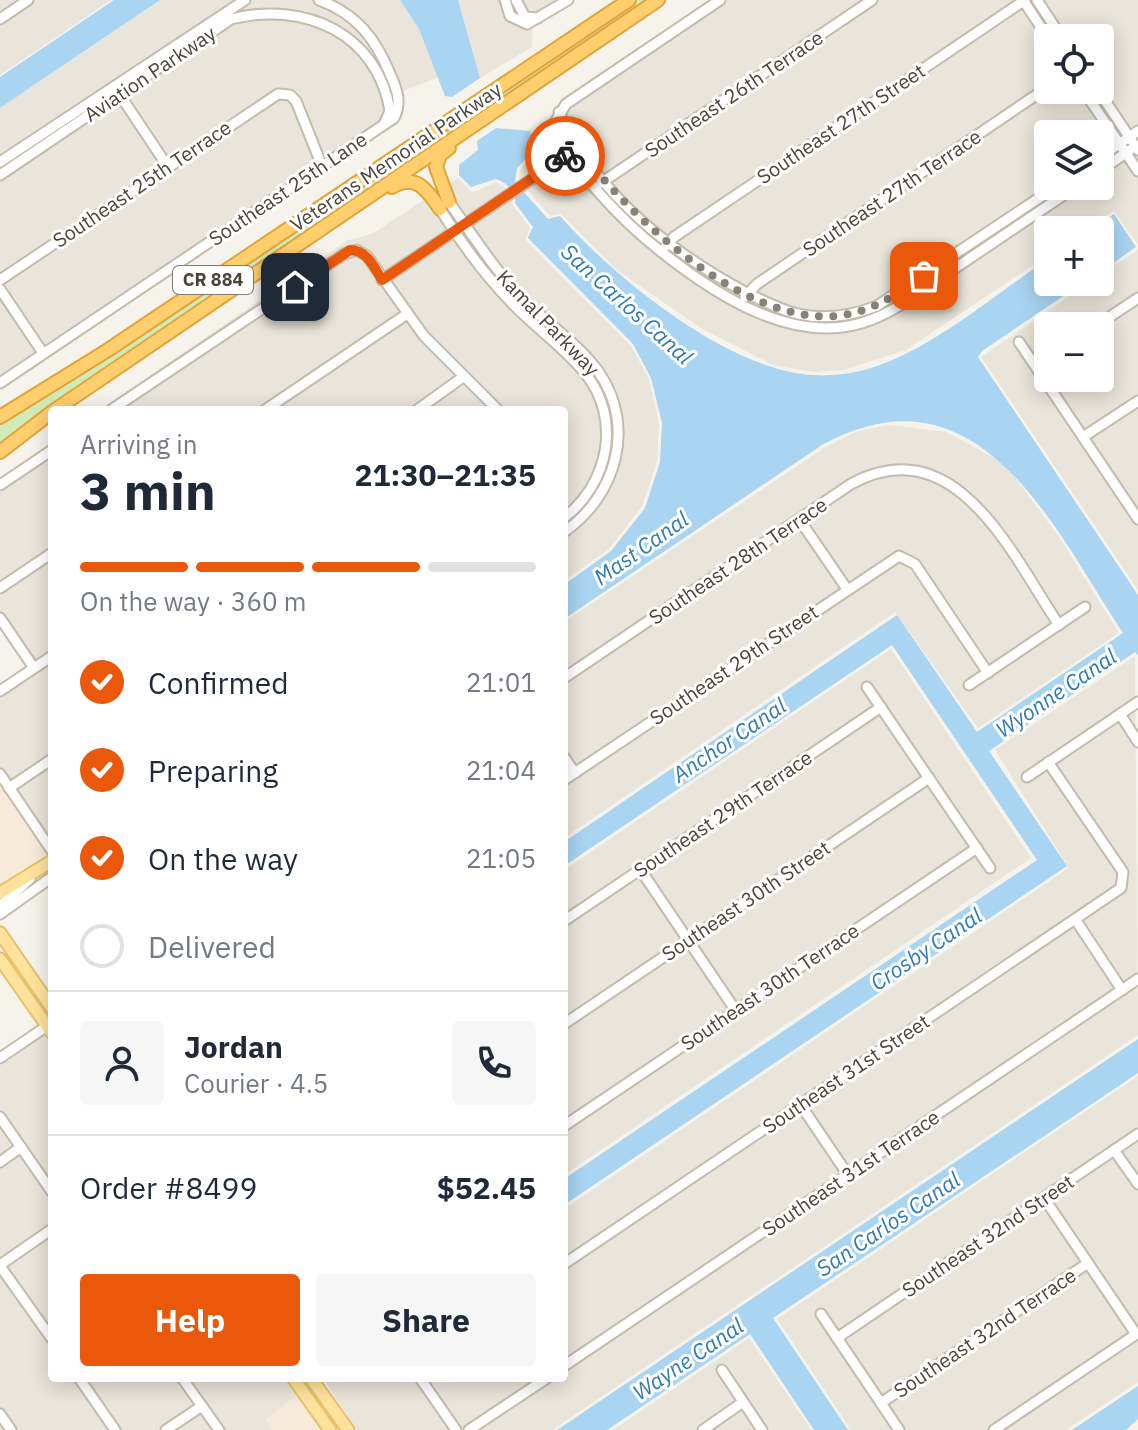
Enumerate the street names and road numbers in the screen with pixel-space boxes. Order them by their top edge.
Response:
street label: Aviation Parkway [79,19,221,128]
street label: Southeast 26th Terrace [639,24,828,163]
street label: Southeast 27th Street [751,57,930,190]
street label: Veterans Memorial Parkway [285,76,507,238]
street label: Southeast 25th Terrace [47,114,236,253]
street label: Southeast 27th Terrace [797,123,986,262]
street label: Southeast 25th Lane [203,125,372,252]
street label: Kamal Parkway [491,264,606,382]
road number: CR 884 [173,266,253,294]
street label: Southeast 28th Terrace [643,491,832,630]
street label: Southeast 29th Street [644,598,823,731]
street label: Southeast 29th Terrace [628,744,817,883]
street label: Southeast 30th Street [656,834,835,967]
street label: Southeast 30th Terrace [675,917,864,1056]
street label: Southeast 31st Street [757,1008,934,1140]
street label: Southeast 31st Terrace [757,1103,945,1242]
street label: Southeast 32nd Street [896,1168,1079,1303]
street label: Southeast 32nd Terrace [888,1261,1081,1404]

